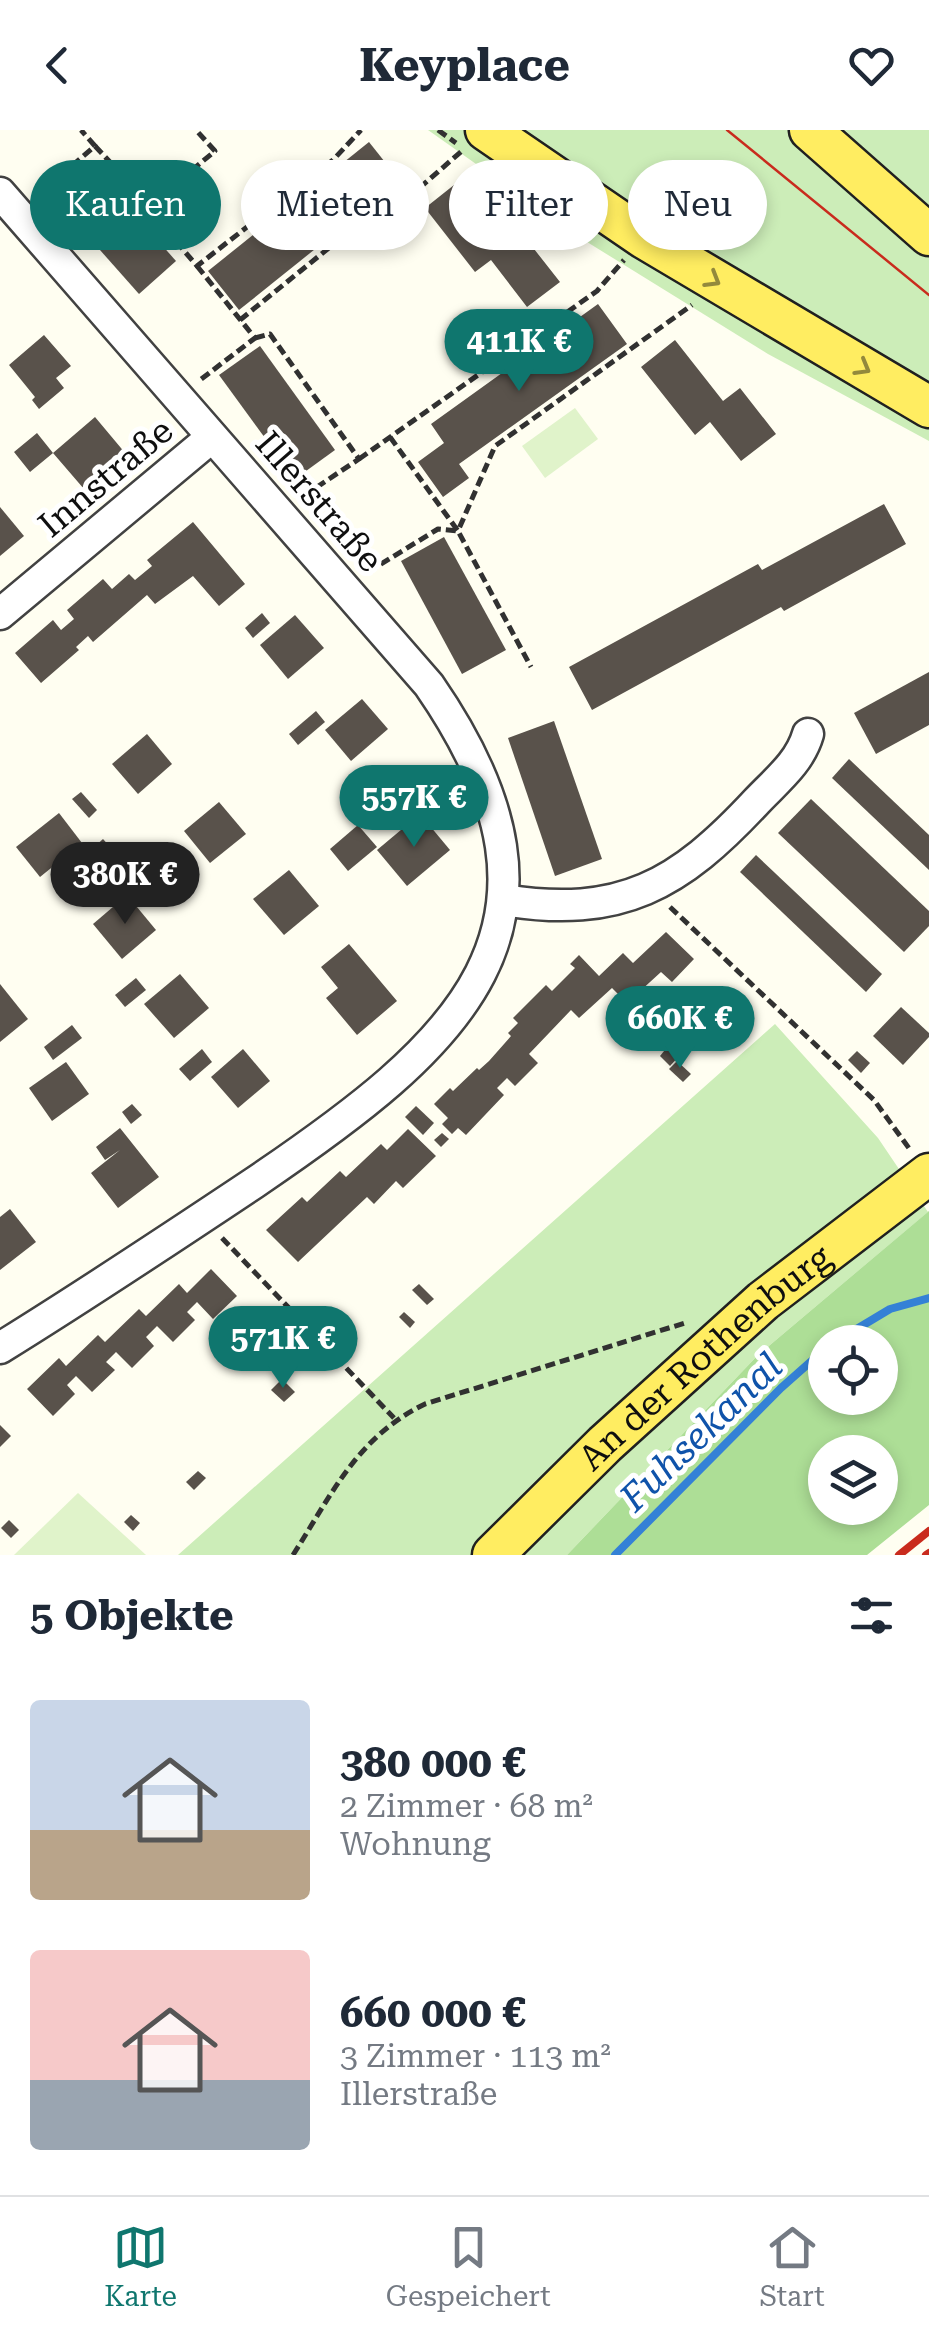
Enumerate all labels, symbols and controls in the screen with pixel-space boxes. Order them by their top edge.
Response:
icon: back [30,38,85,93]
icon: heart [844,38,899,93]
text: Keyplace [359,39,570,92]
chip: Kaufen [30,160,221,250]
chip: Mieten [241,160,429,250]
chip: Filter [449,160,608,250]
chip: Neu [628,160,767,250]
one-way arrow [702,268,720,287]
pin: 411K € [438,309,600,394]
text: 411K € [467,322,571,360]
one-way arrow [852,356,870,375]
street label: Innstraße [31,410,181,546]
street label: Illerstraße [247,424,391,580]
pin: 557K € [333,765,495,850]
text: 557K € [362,778,466,816]
pin: 380K € [44,842,206,927]
text: 380K € [73,855,177,893]
pin: 660K € [599,986,761,1071]
text: 660K € [628,999,732,1037]
street label: An der Rothenburg [570,1236,839,1479]
pin: 571K € [202,1306,364,1391]
text: 571K € [231,1319,335,1357]
map controls [808,1325,898,1525]
button: locate [808,1325,898,1415]
water label: Fuhsekanal [610,1344,791,1521]
button: layers [808,1435,898,1525]
icon: filters [844,1588,899,1643]
text: 5 Objekte [30,1591,234,1640]
text: 380 000 € [340,1738,526,1787]
icon: home [110,1740,230,1860]
text: 2 Zimmer · 68 m² [340,1787,593,1825]
text: Wohnung [340,1825,491,1863]
text: 660 000 € [340,1988,526,2037]
icon: home [110,1990,230,2110]
text: 3 Zimmer · 113 m² [340,2037,611,2075]
text: Illerstraße [340,2075,497,2113]
tab: Karte [104,2220,177,2313]
tab: Gespeichert [386,2220,551,2313]
tab: Start [759,2220,825,2313]

